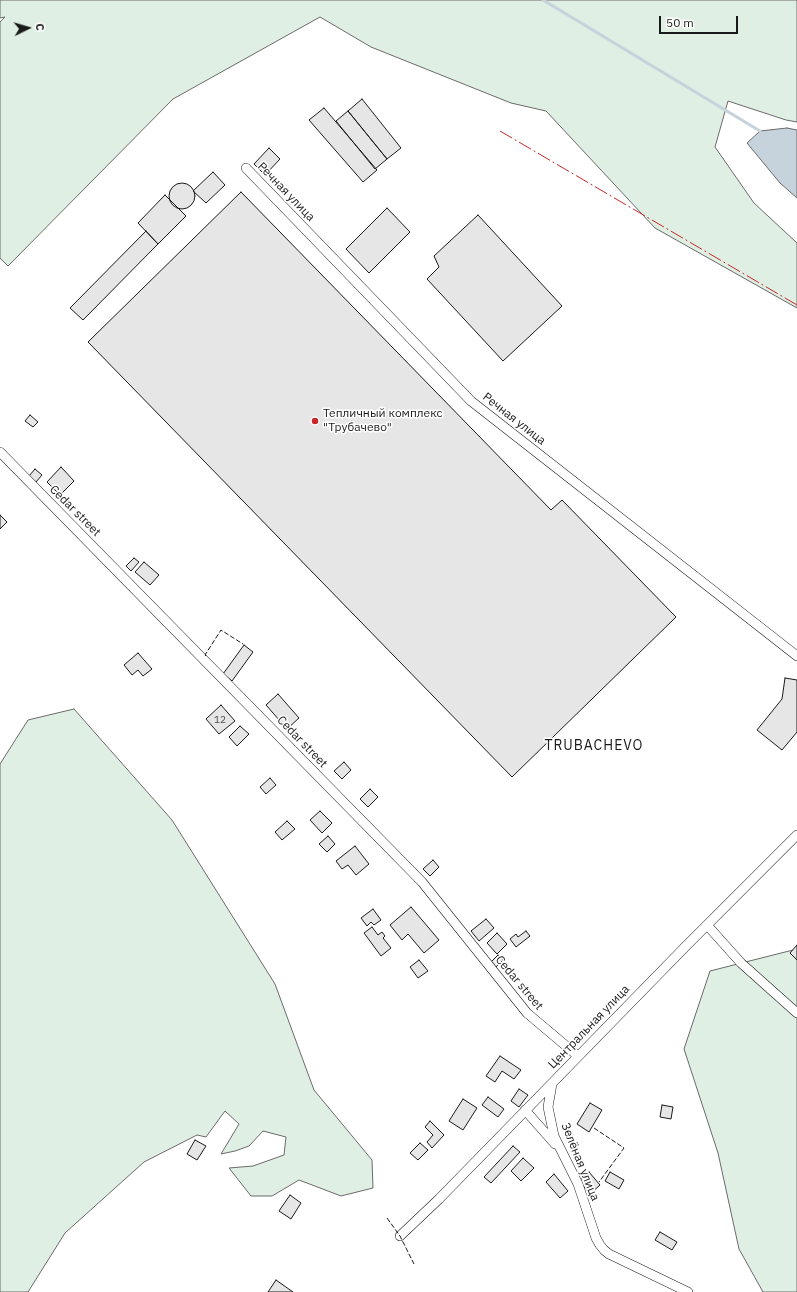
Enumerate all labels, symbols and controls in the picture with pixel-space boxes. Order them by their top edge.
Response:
north arrow [8,8,48,48]
scale bar [661,8,740,34]
text: 50 m [666,15,694,30]
text: С [33,23,47,31]
street label: Речная улица [254,160,318,224]
street label: Речная улица [480,390,548,448]
place label: Тепличный комплекс "Трубачево" [323,407,443,435]
marker: Тепличный комплекс "Трубачево" [310,416,320,426]
street label: Cedar street [46,482,104,540]
street label: Cedar street [274,713,330,771]
house number: 12 [214,714,226,726]
district label: TRUBACHEVO [545,738,643,754]
street label: Cedar street [492,953,546,1013]
street label: Центральная улица [545,982,633,1072]
street label: Зелёная улица [558,1121,602,1203]

